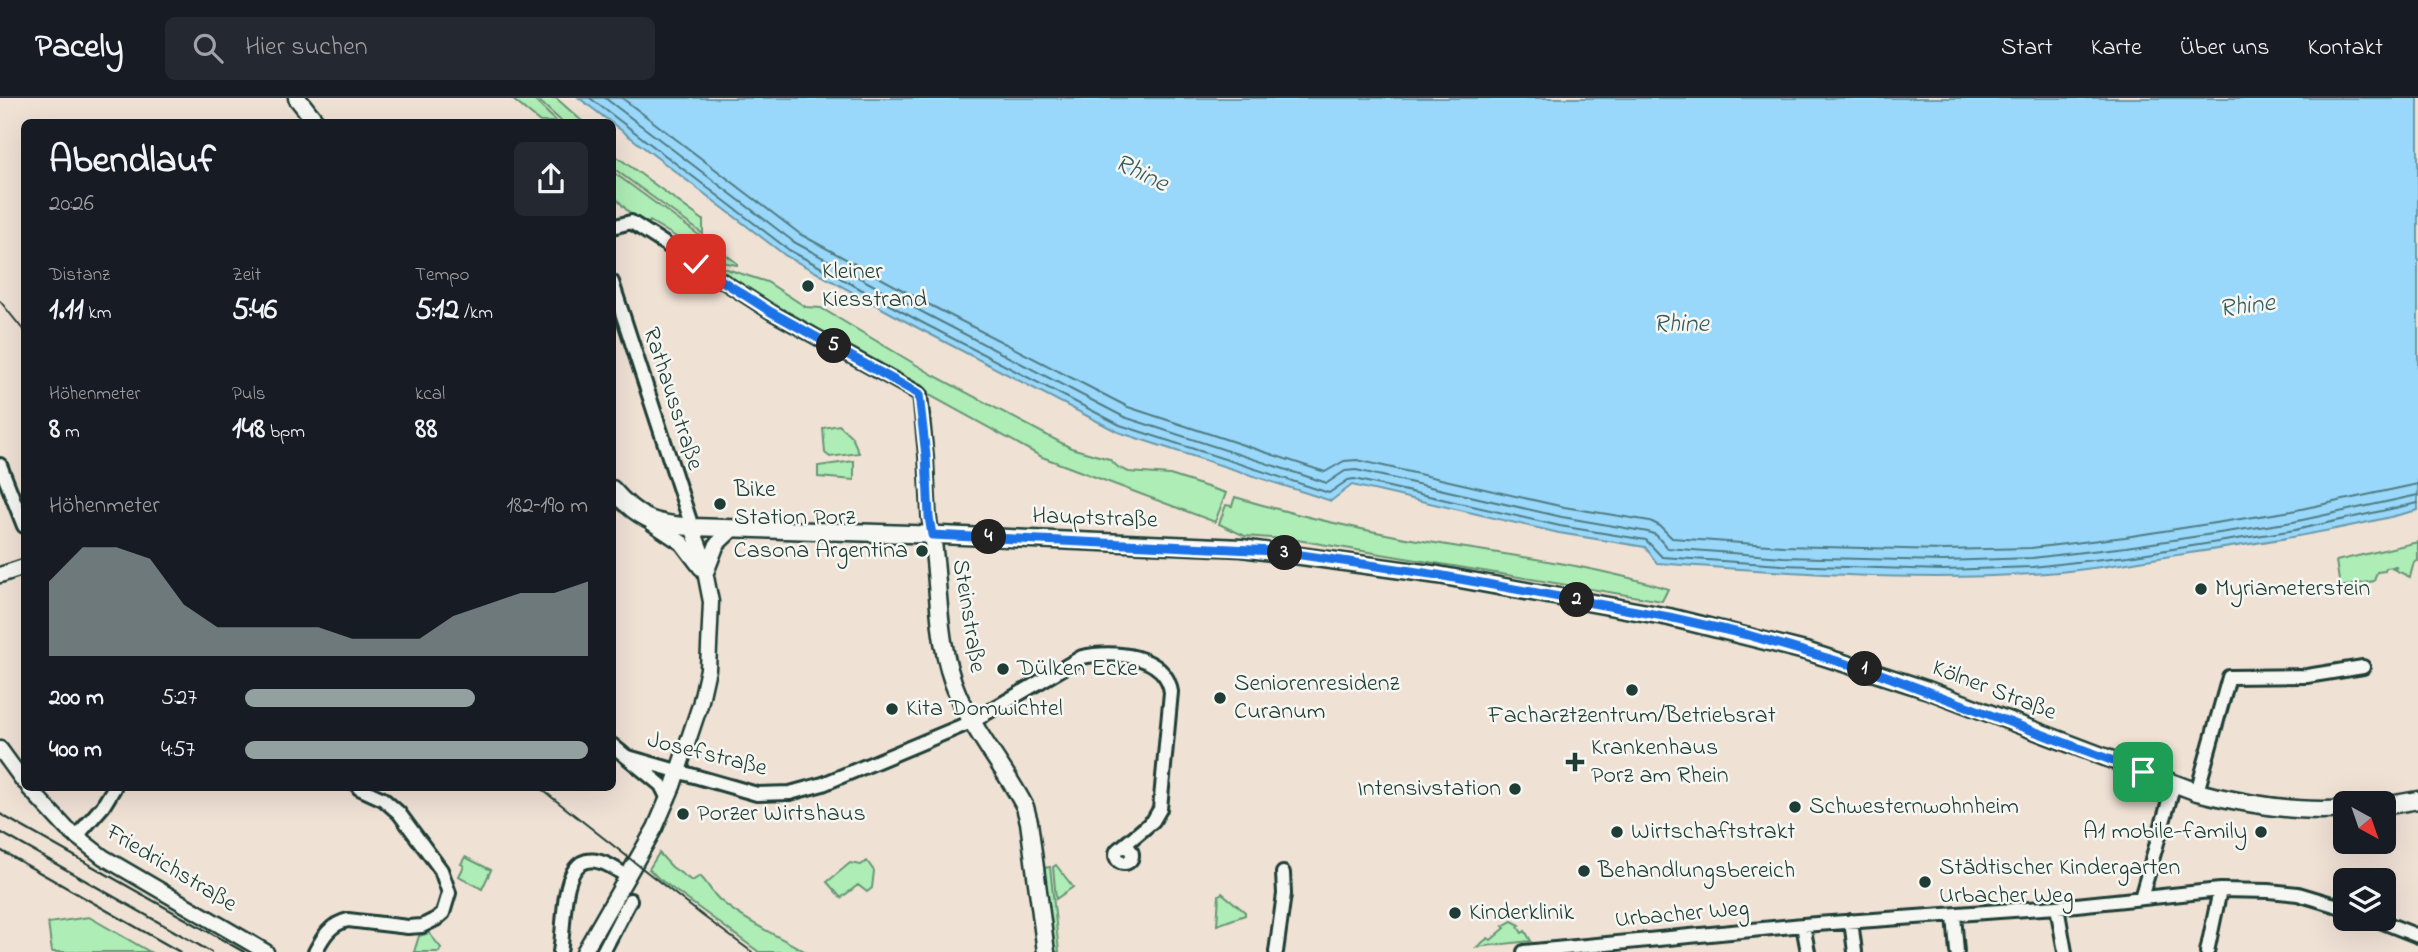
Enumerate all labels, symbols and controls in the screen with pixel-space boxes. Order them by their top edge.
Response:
search box [165,17,655,80]
text: Pacely [35,24,123,72]
icon: search [189,29,227,67]
text: Hier suchen [245,29,368,67]
text: Start [2001,31,2053,66]
text: Karte [2091,31,2142,66]
text: Über uns [2180,31,2269,66]
text: Kontakt [2307,31,2383,66]
text: Abendlauf [49,134,216,190]
button: share [514,142,588,216]
water label: Rhine [1108,145,1176,204]
text: 20:26 [49,188,94,221]
pin [666,234,726,294]
icon: check [677,245,715,283]
place label: Kleiner Kiesstrand [822,255,927,318]
text: Distanz [49,262,110,289]
text: Zeit [232,262,261,289]
text: Tempo [415,262,469,289]
marker: Kleiner Kiesstrand [800,278,816,294]
water label: Rhine [2217,285,2278,329]
text: 1.11 [49,289,84,333]
text: 5:46 [232,289,277,333]
text: 5:12 [415,289,459,333]
text: km [84,300,112,327]
text: /km [459,300,493,327]
water label: Rhine [1653,306,1710,344]
street label: Rathausstraße [632,323,712,475]
pin: 5 [816,328,852,364]
text: 5 [828,332,839,359]
text: Höhenmeter [49,381,140,408]
text: Puls [232,381,266,408]
text: kcal [415,381,445,408]
text: 8 [49,408,60,452]
text: 148 [232,408,265,452]
text: 88 [415,408,438,452]
text: m [60,419,80,446]
text: bpm [265,419,305,446]
place label: Bike Station Porz [733,473,857,536]
text: Höhenmeter [49,490,160,523]
text: 182–190 m [506,490,588,523]
marker: Bike Station Porz [712,496,728,512]
street label: Hauptstraße [1032,499,1159,539]
pin: 4 [972,520,1006,555]
text: 4 [985,523,992,550]
place label: Casona Argentina [734,534,908,569]
pin: 3 [1268,536,1302,570]
text: 3 [1281,539,1288,566]
marker: Casona Argentina [914,543,930,559]
street label: Steinstraße [942,557,994,675]
place label: Myriameterstein [2215,572,2370,608]
marker: Myriameterstein [2193,581,2209,597]
pin: 2 [1560,582,1594,618]
text: 2 [1572,586,1581,613]
street label: Kölner Straße [1927,651,2061,731]
place label: Dülken Ecke [1016,652,1138,687]
pin: 1 [1848,652,1882,686]
text: 1 [1861,655,1868,682]
marker: Dülken Ecke [995,661,1011,677]
place label: Seniorenresidenz Curanum [1234,667,1401,730]
text: 200 m [49,682,104,715]
text: 5:27 [161,682,197,715]
marker: Facharztzentrum/Betriebsrat [1624,682,1640,698]
marker: Seniorenresidenz Curanum [1212,690,1228,706]
place label: Kita Domwichtel [906,692,1063,727]
place label: Facharztzentrum/Betriebsrat [1487,699,1776,734]
marker: Kita Domwichtel [884,701,900,717]
street label: Josefstraße [643,723,771,787]
place label: Krankenhaus Porz am Rhein [1591,731,1729,794]
text: 400 m [49,734,102,767]
text: 4:57 [161,734,195,767]
pin [2113,742,2173,802]
marker: Krankenhaus Porz am Rhein [1565,752,1585,772]
icon: arrive [2124,753,2162,791]
place label: Intensivstation [1357,772,1501,807]
marker: Intensivstation [1507,781,1523,797]
place label: Schwesternwohnheim [1809,790,2019,825]
north arrow [2333,791,2396,854]
map controls [2333,791,2396,931]
place label: Porzer Wirtshaus [697,797,866,832]
marker: Schwesternwohnheim [1787,799,1803,815]
marker: Porzer Wirtshaus [675,806,691,822]
place label: Wirtschaftstrakt [1631,815,1795,850]
place label: A1 mobile-family [2083,815,2247,851]
street label: Friedrichstraße [98,816,243,922]
marker: Wirtschaftstrakt [1609,824,1625,840]
marker: A1 mobile-family [2253,824,2269,840]
place label: Städtischer Kindergarten Urbacher Weg [1939,851,2180,914]
place label: Behandlungsbereich [1597,854,1795,889]
marker: Behandlungsbereich [1576,863,1592,879]
button: layers [2333,868,2396,931]
marker: Städtischer Kindergarten Urbacher Weg [1917,874,1933,890]
street label: Urbacher Weg [1613,892,1751,938]
place label: Kinderklinik [1469,896,1574,931]
marker: Kinderklinik [1447,905,1463,921]

